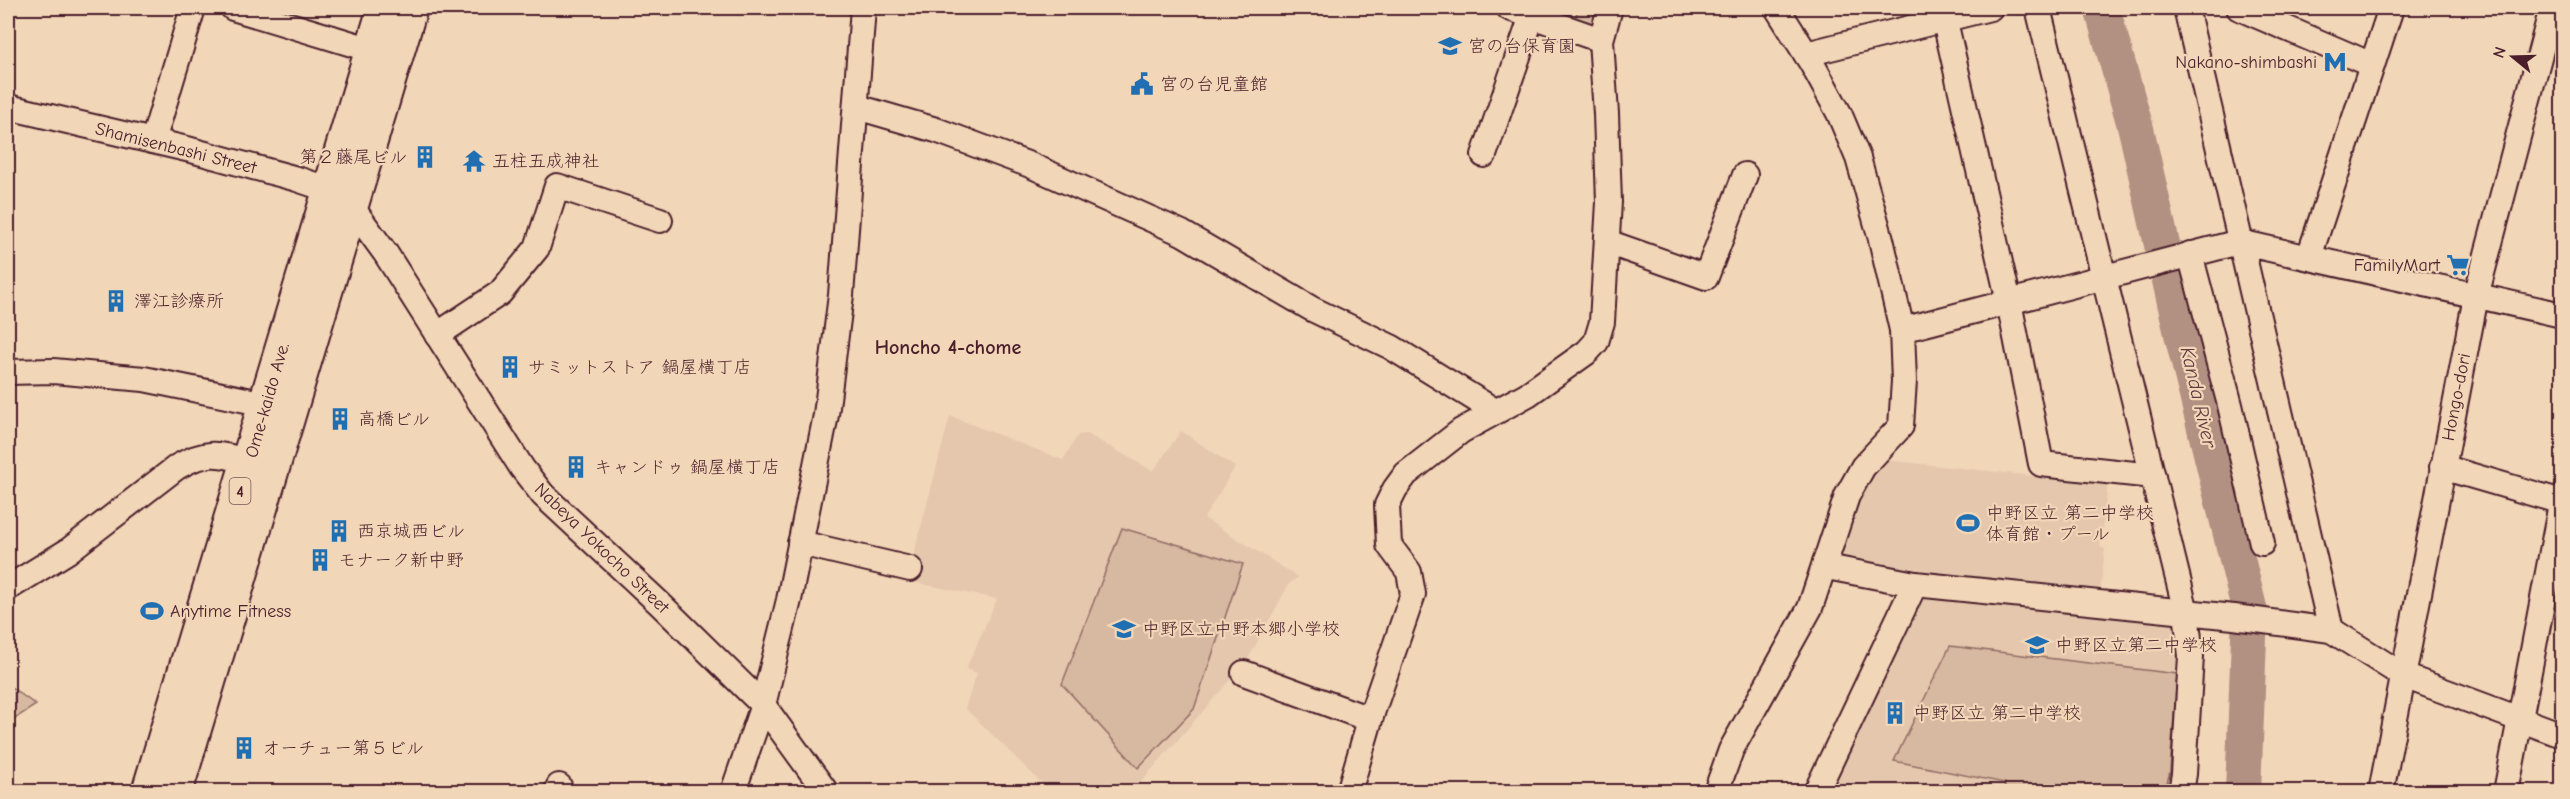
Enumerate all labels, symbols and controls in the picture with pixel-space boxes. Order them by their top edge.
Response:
north arrow [2483,27,2543,87]
school or university icon: 宮の台保育園 [1437,33,1463,59]
place label: 宮の台保育園 [1468,36,1576,57]
text: N [2490,45,2510,60]
metro station icon: Nakano-shimbashi [2322,49,2348,75]
place label: Nakano-shimbashi [2175,52,2317,73]
public building icon: 宮の台児童館 [1129,71,1155,97]
place label: 宮の台児童館 [1160,74,1268,95]
street label: Shamisenbashi Street [93,118,260,179]
building icon: 第２藤尾ビル [412,144,438,170]
place label: 第２藤尾ビル [299,147,407,168]
temple icon: 五柱五成神社 [461,148,487,174]
place label: 五柱五成神社 [492,151,600,172]
supermarket icon: FamilyMart [2445,252,2471,278]
place label: FamilyMart [2354,255,2441,276]
building icon: 澤江診療所 [103,288,129,314]
place label: 澤江診療所 [134,291,224,312]
district label: Honcho 4-chome [875,336,1021,359]
street label: Ome-kaido Ave. [241,340,294,460]
water label: Kanda River [2176,344,2222,451]
street label: Hongo-dori [2438,351,2475,443]
building icon: サミットストア 鍋屋横丁店 [497,354,523,380]
place label: サミットストア 鍋屋横丁店 [528,357,751,378]
building icon: 高橋ビル [327,406,353,432]
place label: 高橋ビル [358,409,430,430]
building icon: キャンドゥ 鍋屋横丁店 [563,454,589,480]
place label: キャンドゥ 鍋屋横丁店 [594,457,780,478]
road number: 4 [230,478,250,504]
street label: Nabeya Yokocho Street [530,479,674,619]
place label: 中野区立 第二中学校 体育館・プール [1986,503,2154,545]
sports icon: 中野区立 第二中学校 体育館・プール [1955,510,1981,536]
building icon: 西京城西ビル [326,518,352,544]
place label: 西京城西ビル [357,521,465,542]
building icon: モナーク新中野 [307,547,333,573]
place label: モナーク新中野 [338,550,464,571]
sports icon: Anytime Fitness [139,598,165,624]
place label: Anytime Fitness [170,601,291,622]
school or university icon: 中野区立中野本郷小学校 [1111,616,1137,642]
place label: 中野区立中野本郷小学校 [1142,619,1340,640]
school or university icon: 中野区立第二中学校 [2024,632,2050,658]
place label: 中野区立第二中学校 [2055,635,2217,656]
building icon: 中野区立 第二中学校 [1882,700,1908,726]
place label: 中野区立 第二中学校 [1913,703,2081,724]
building icon: オーチュー第５ビル [231,735,257,761]
place label: オーチュー第５ビル [262,738,424,759]

